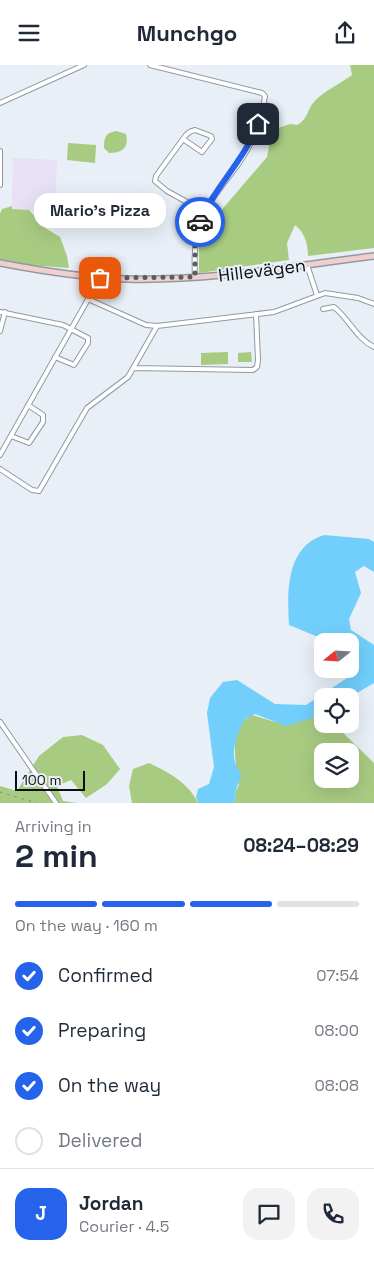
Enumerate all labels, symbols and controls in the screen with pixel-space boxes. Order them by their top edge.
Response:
icon: menu [15,19,43,47]
text: Munchgo [137,19,237,47]
icon: share [331,19,359,47]
pin [237,103,279,145]
icon: home [244,110,272,138]
callout: Mario's Pizza [34,193,166,228]
courier [175,197,225,247]
text: Mario's Pizza [50,200,150,221]
icon: car [186,208,214,236]
street label: Hillevägen [217,253,307,287]
pin [79,257,121,299]
icon: bag [86,264,114,292]
north arrow [314,633,359,677]
map controls [314,633,359,788]
button: locate [314,688,359,733]
button: layers [314,743,359,788]
scale bar [15,768,85,791]
text: 100 m [22,771,61,789]
text: Arriving in [15,816,92,837]
text: 08:24–08:29 [243,833,359,858]
text: 2 min [15,836,98,876]
text: On the way · 160 m [15,915,158,936]
icon: check [15,962,43,990]
text: Confirmed [58,963,153,988]
text: 07:54 [316,965,359,986]
icon: check [15,1017,43,1045]
text: Preparing [58,1018,146,1043]
text: 08:00 [314,1020,359,1041]
icon: check [15,1072,43,1100]
text: On the way [58,1073,161,1098]
text: 08:08 [315,1075,359,1096]
text: Delivered [58,1128,143,1153]
button: chat [243,1188,295,1240]
button: phone [307,1188,359,1240]
text: Jordan [79,1191,144,1216]
text: J [35,1201,47,1226]
text: Courier · 4.5 [79,1216,169,1237]

